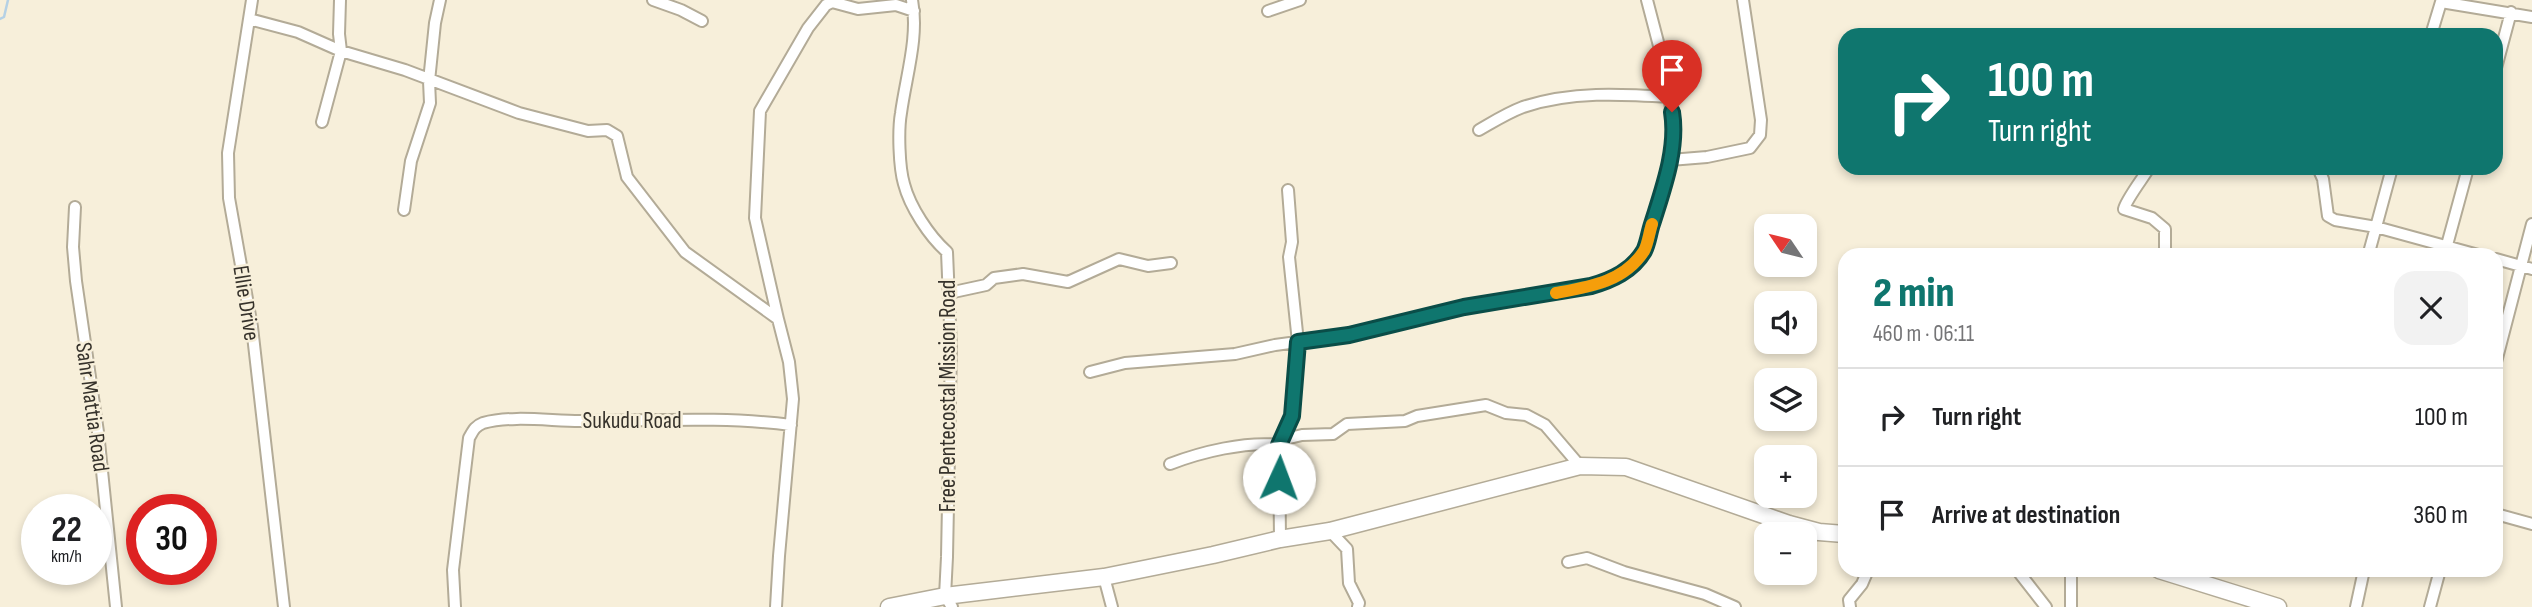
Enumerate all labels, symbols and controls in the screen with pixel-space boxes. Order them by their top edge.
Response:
pin [1642,40,1702,112]
icon: arrive [1653,51,1691,89]
text: 100 m [1988,52,2094,111]
icon: right [1873,56,1964,147]
text: Turn right [1988,112,2092,151]
north arrow [1754,214,1816,276]
map controls [1754,214,1817,585]
street label: Ellie Drive [226,263,266,343]
text: 2 min [1873,268,1954,319]
button: close [2394,271,2468,345]
street label: Free Pentecostal Mission Road [934,280,962,512]
button: sound [1754,291,1817,354]
text: 460 m · 06:11 [1873,320,1974,348]
street label: Sahr Mattia Road [69,340,115,474]
button: layers [1754,368,1817,431]
icon: right [1873,398,1911,436]
text: Turn right [1932,402,2021,433]
text: 100 m [2415,402,2468,433]
street label: Sukudu Road [582,407,682,435]
position arrow [1242,441,1316,515]
button: + [1754,445,1817,508]
speed limit sign: 30 [126,494,217,585]
icon: arrive [1873,496,1911,534]
text: Arrive at destination [1932,500,2120,531]
text: 360 m [2413,500,2468,531]
text: 22 [51,509,82,552]
button: − [1754,522,1817,585]
text: km/h [51,546,82,567]

